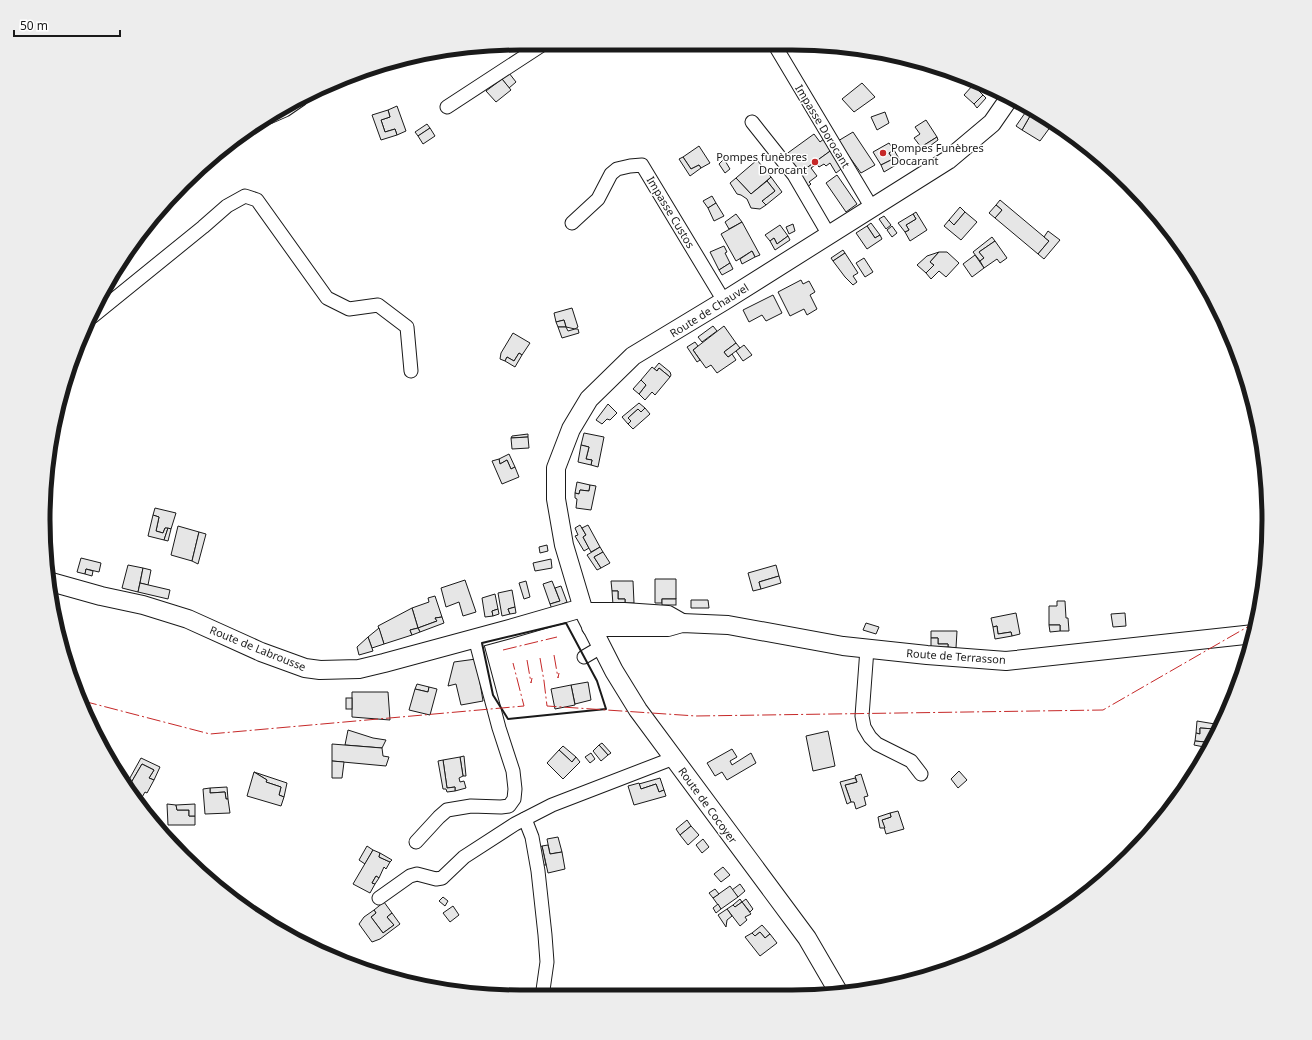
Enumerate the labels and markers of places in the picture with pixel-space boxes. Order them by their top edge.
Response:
place label: Pompes Funèbres Docarant [891,140,984,168]
marker: Pompes Funèbres Docarant [878,148,888,158]
place label: Pompes funèbres Dorocant [716,149,807,177]
marker: Pompes funèbres Dorocant [810,157,820,167]

